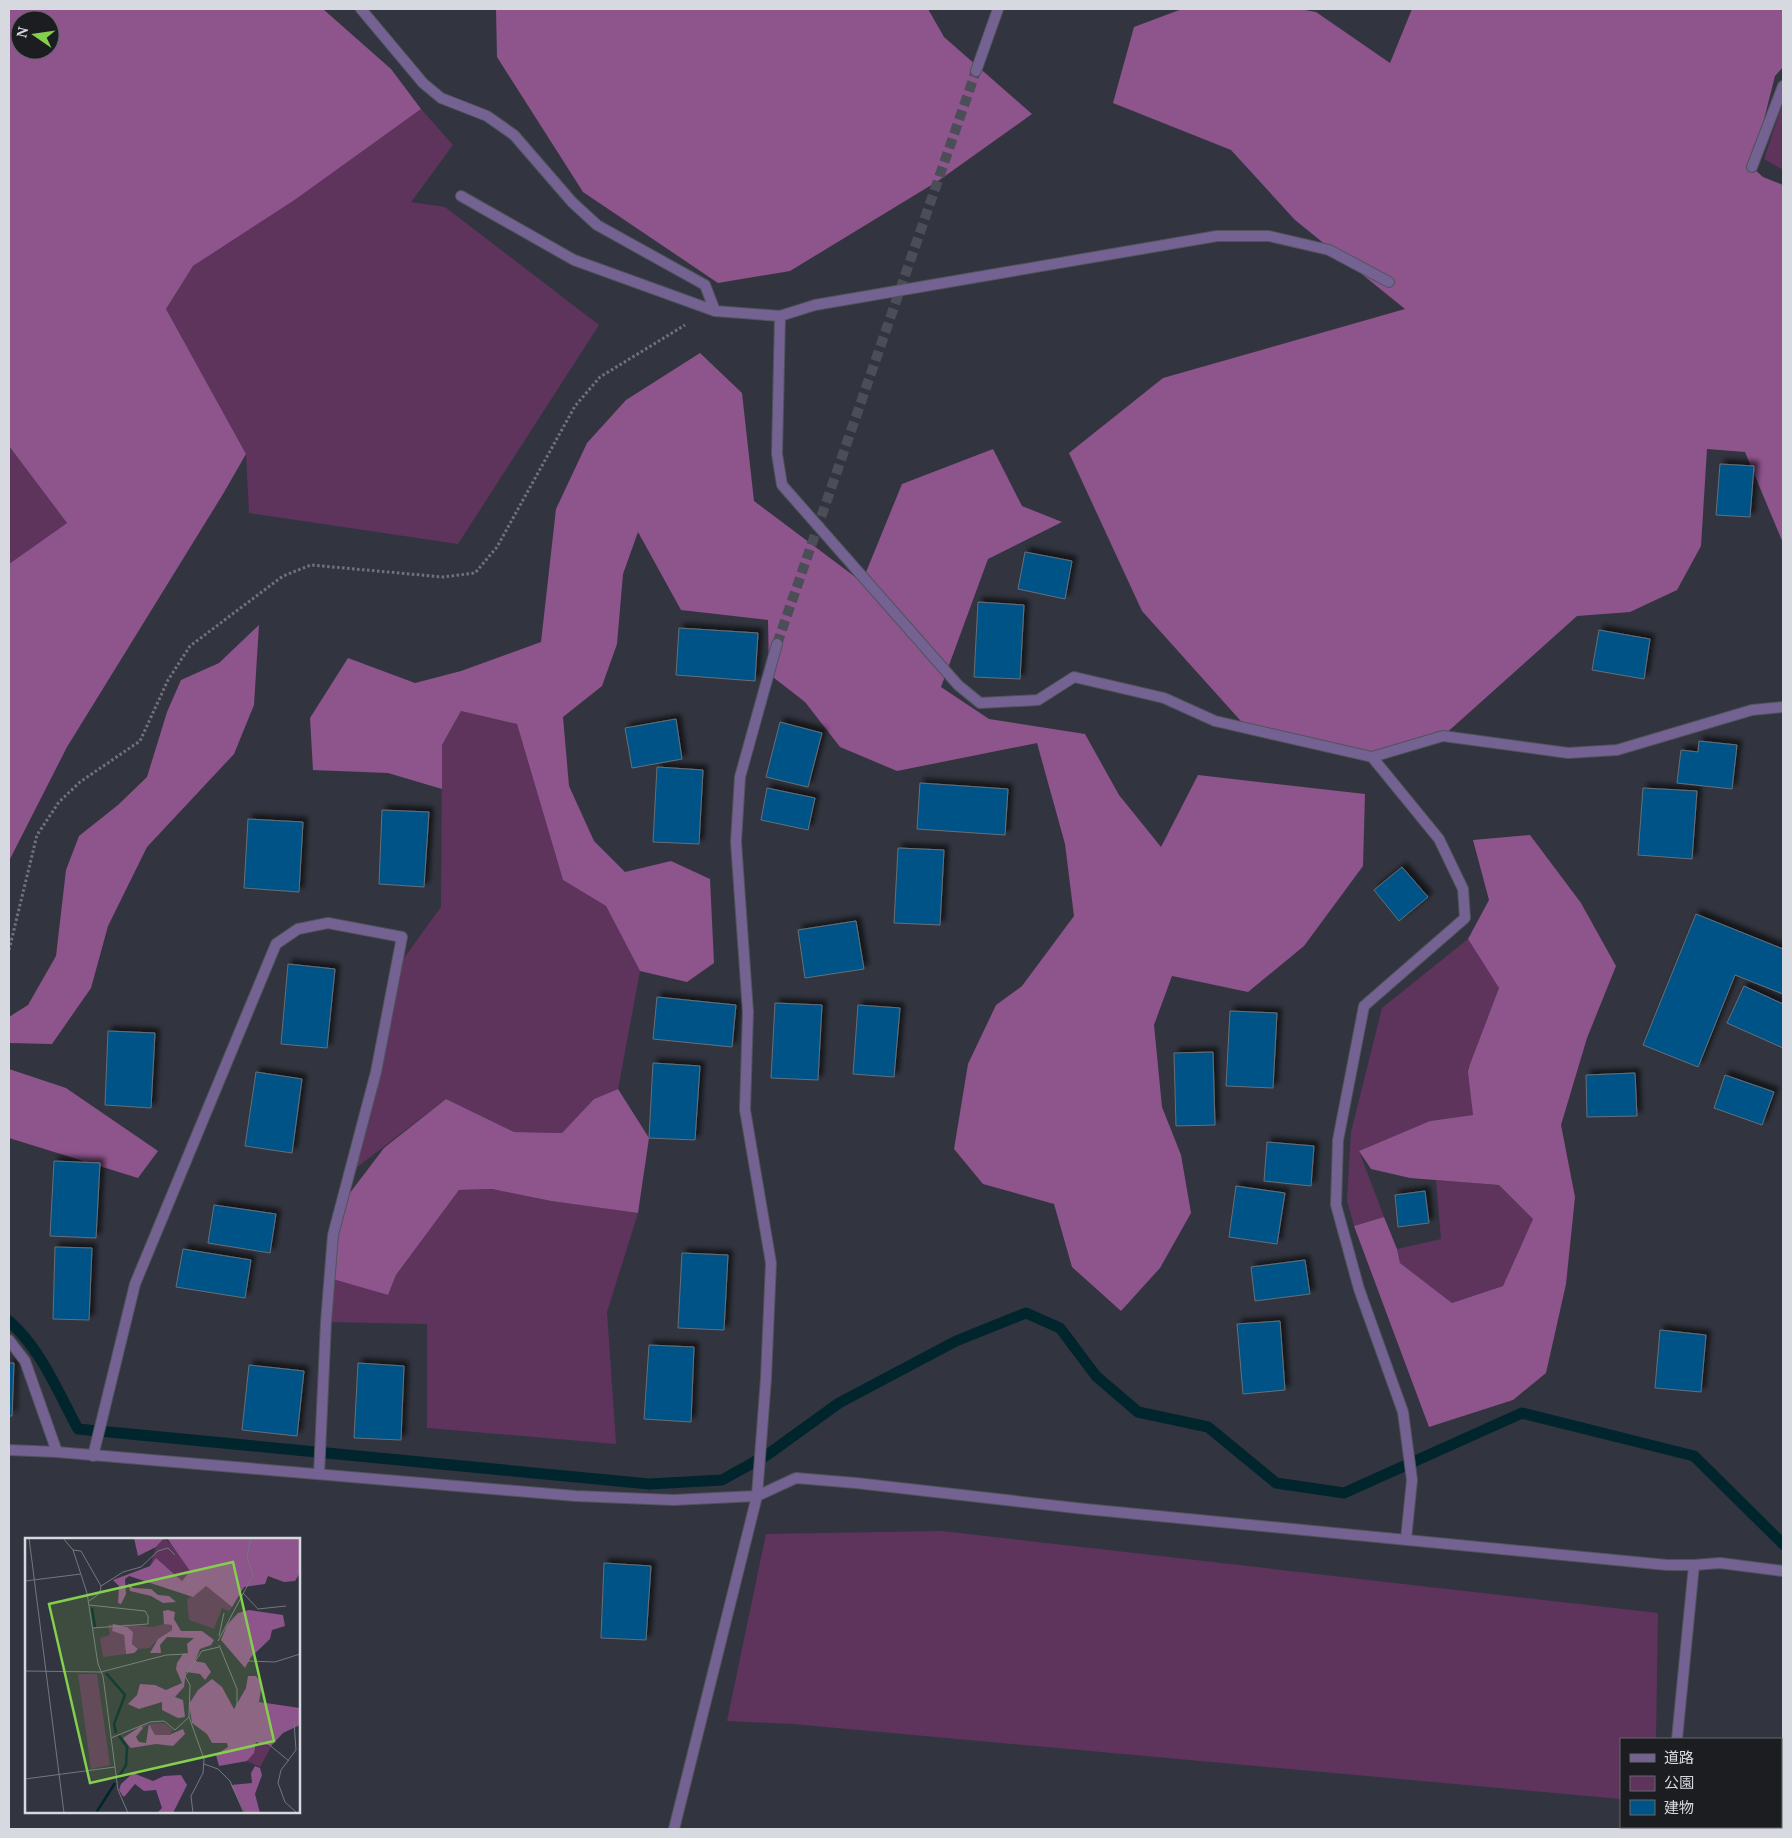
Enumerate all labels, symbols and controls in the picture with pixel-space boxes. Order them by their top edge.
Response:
north arrow [10,10,60,60]
text: N [11,24,32,39]
inset map [25,1538,300,1813]
legend [1620,1738,1782,1828]
text: 道路 [1664,1747,1694,1767]
text: 公園 [1664,1772,1694,1792]
text: 建物 [1664,1797,1694,1817]

